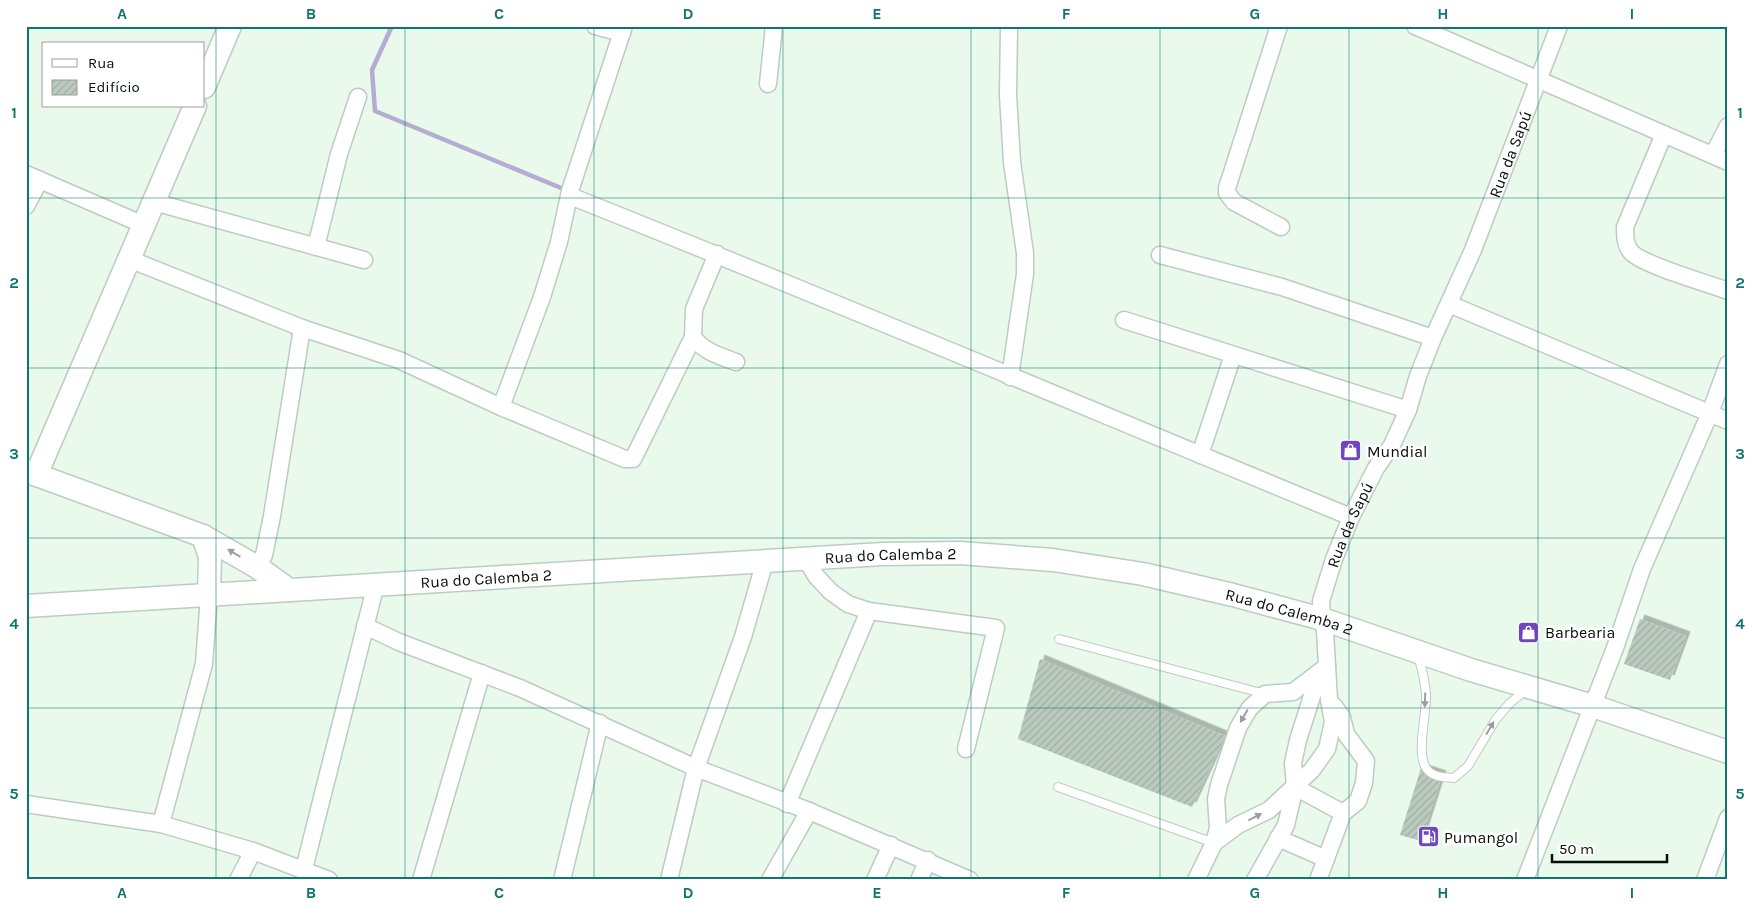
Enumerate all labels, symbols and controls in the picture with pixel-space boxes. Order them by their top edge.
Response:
text: A [117,4,127,23]
text: B [306,4,316,23]
text: C [494,4,504,23]
text: D [683,4,694,23]
text: E [872,4,882,23]
text: F [1062,4,1071,23]
text: G [1250,4,1260,23]
text: H [1437,4,1449,23]
text: I [1630,4,1634,23]
legend [42,42,205,108]
text: Rua [88,54,115,72]
text: Edifício [88,78,140,96]
text: 1 [11,103,17,122]
text: 1 [1737,103,1743,122]
street label: Rua da Sapú [1485,108,1535,200]
text: 2 [9,273,19,292]
text: 2 [1735,273,1745,292]
shop icon: Mundial [1339,439,1363,463]
place label: Mundial [1367,442,1427,461]
text: 3 [9,444,19,463]
text: 3 [1735,444,1745,463]
street label: Rua da Sapú [1322,479,1377,570]
street label: Rua do Calemba 2 [824,544,956,567]
one-way arrow [227,549,240,558]
street label: Rua do Calemba 2 [420,565,553,592]
street label: Rua do Calemba 2 [1224,584,1356,638]
text: 4 [9,614,19,633]
text: 4 [1735,614,1745,633]
shop icon: Barbearia [1517,620,1541,644]
place label: Barbearia [1545,623,1615,642]
one-way arrow [1421,692,1429,708]
one-way arrow [1240,710,1249,723]
one-way arrow [1486,722,1495,735]
text: 5 [9,784,19,803]
text: 5 [1735,784,1745,803]
one-way arrow [1248,813,1262,821]
fuel station icon: Pumangol [1416,825,1440,849]
place label: Pumangol [1444,828,1518,847]
scale bar [1552,831,1666,863]
text: 50 m [1559,840,1594,858]
text: A [117,883,127,902]
text: B [306,883,316,902]
text: C [494,883,504,902]
text: D [683,883,694,902]
text: E [872,883,882,902]
text: F [1062,883,1071,902]
text: G [1250,883,1260,902]
text: H [1437,883,1449,902]
text: I [1630,883,1634,902]

